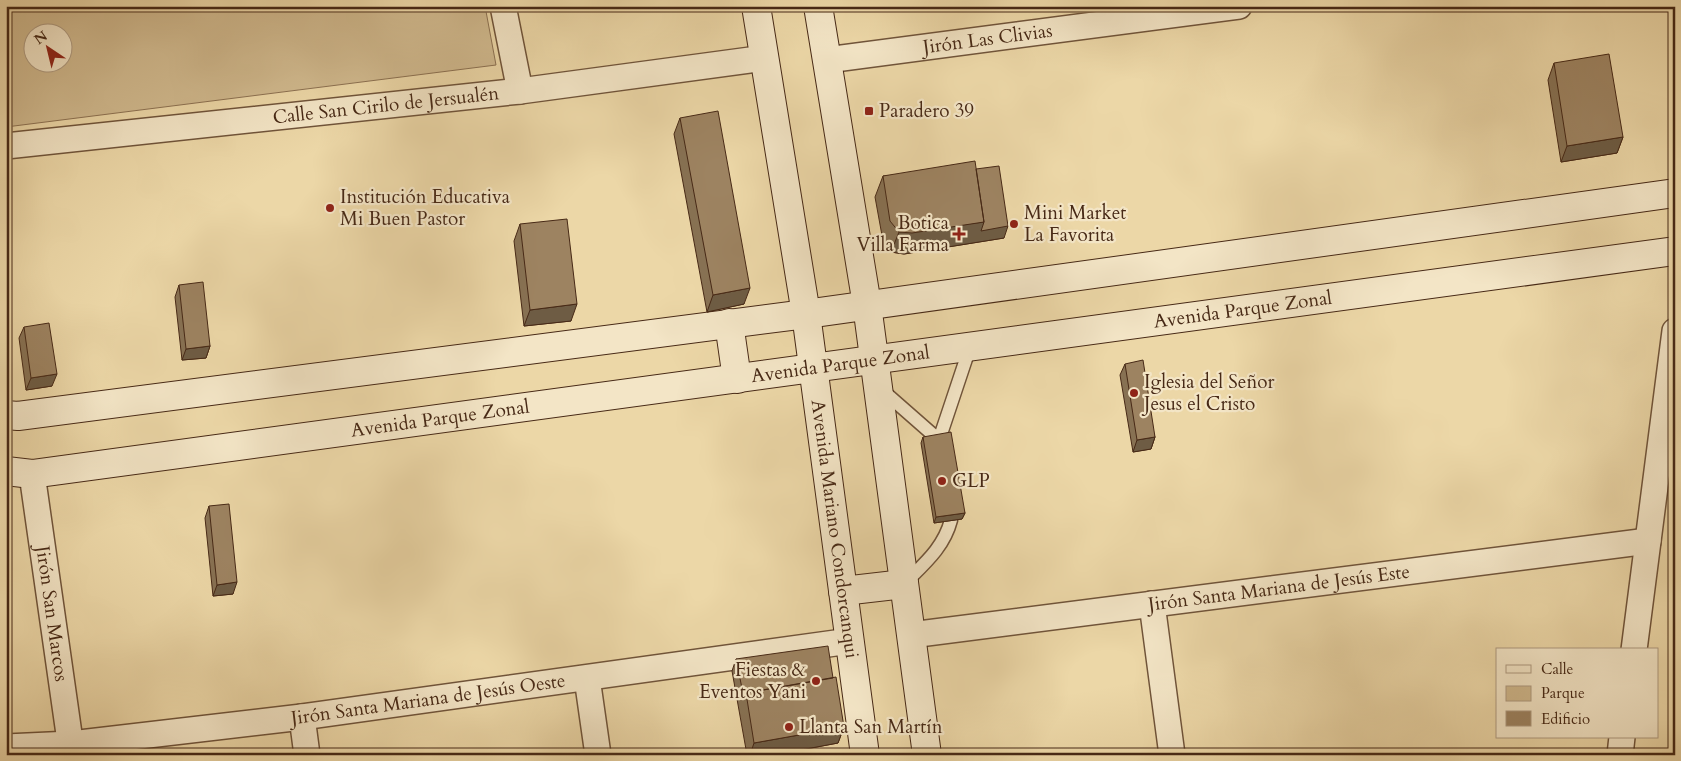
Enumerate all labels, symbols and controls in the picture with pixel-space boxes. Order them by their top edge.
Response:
street label: Jirón Las Clivias [918,18,1054,61]
north arrow [22,22,72,72]
text: N [30,26,51,49]
street label: Calle San Cirilo de Jersualén [271,80,500,130]
place label: Paradero 39 [879,98,974,124]
marker: Paradero 39 [863,105,875,117]
place label: Institución Educativa Mi Buen Pastor [340,184,510,232]
place label: Mini Market La Favorita [1024,200,1126,248]
marker: Institución Educativa Mi Buen Pastor [324,202,336,214]
place label: Botica Villa Farma [856,210,949,258]
marker: Mini Market La Favorita [1008,218,1020,230]
marker: Botica Villa Farma [953,228,965,240]
street label: Avenida Parque Zonal [1152,285,1334,335]
street label: Avenida Parque Zonal [750,339,931,389]
place label: Iglesia del Señor Jesus el Cristo [1141,369,1275,417]
marker: Iglesia del Señor Jesus el Cristo [1128,387,1140,399]
street label: Avenida Parque Zonal [349,394,531,444]
street label: Avenida Mariano Condorcanqui [805,398,865,660]
place label: GLP [952,468,990,494]
marker: GLP [936,475,948,487]
street label: Jirón San Marcos [29,541,74,683]
street label: Jirón Santa Mariana de Jesús Este [1144,558,1411,618]
legend [1496,648,1658,738]
place label: Fiestas & Eventos Yani [699,657,806,705]
text: Calle [1541,659,1574,679]
street label: Jirón Santa Mariana de Jesús Oeste [287,668,567,732]
marker: Fiestas & Eventos Yani [810,675,822,687]
text: Parque [1541,683,1585,703]
text: Edificio [1541,709,1590,729]
place label: Llanta San Martín [799,714,943,740]
marker: Llanta San Martín [783,721,795,733]

